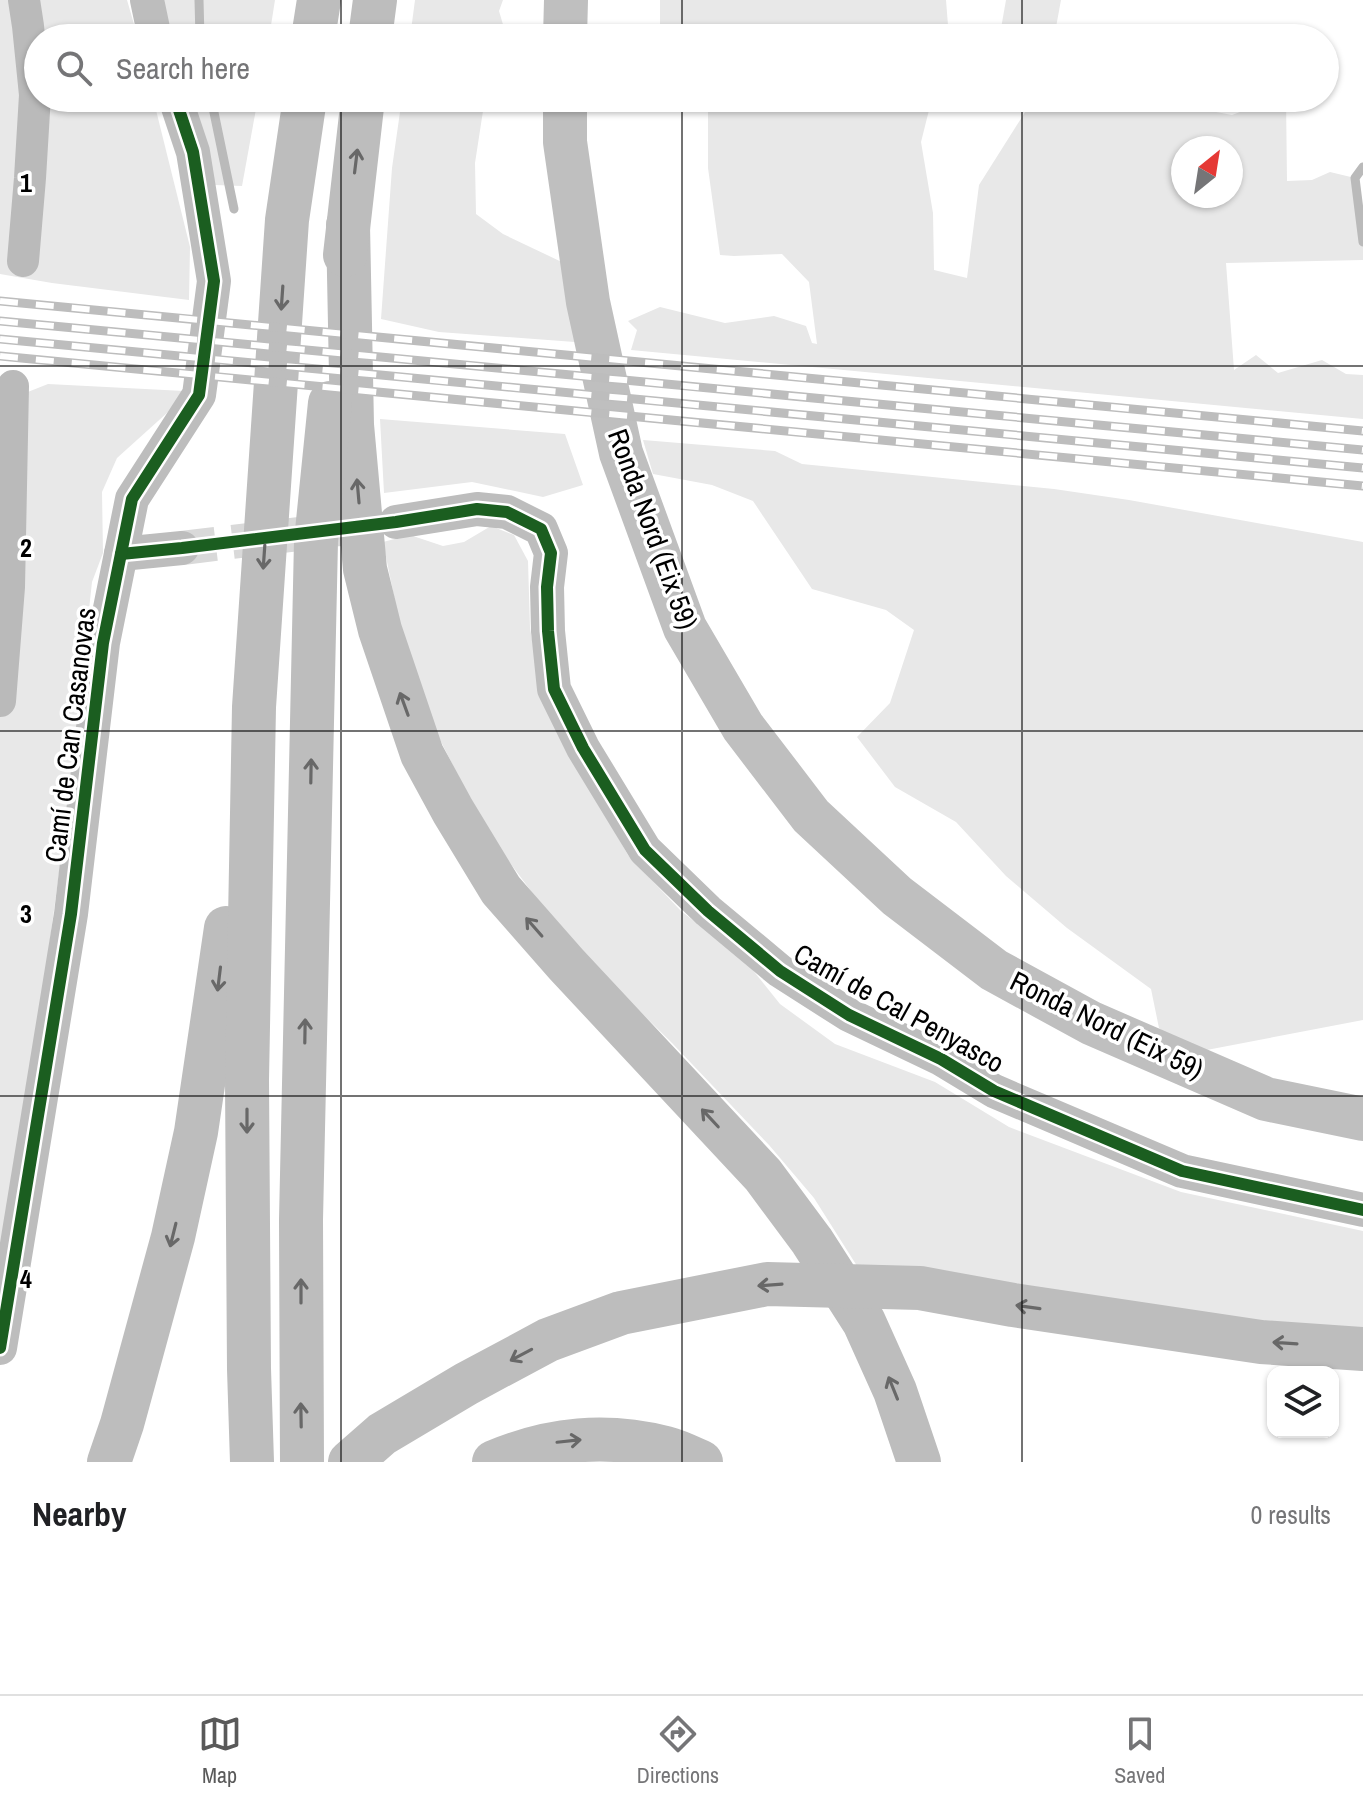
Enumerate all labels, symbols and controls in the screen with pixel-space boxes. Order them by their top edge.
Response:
search box [24,24,1339,112]
icon: search [52,46,96,90]
text: Search here [116,48,250,88]
north arrow [1171,136,1243,208]
one-way arrow [348,149,363,175]
text: 1 [20,165,32,200]
one-way arrow [274,284,289,311]
street label: Ronda Nord (Eix 59) [599,424,707,634]
one-way arrow [350,478,365,505]
text: 2 [20,530,32,565]
one-way arrow [256,543,271,570]
street label: Camí de Can Casanovas [36,605,104,865]
one-way arrow [396,692,410,717]
one-way arrow [303,758,319,785]
text: 3 [20,896,32,931]
one-way arrow [525,918,543,938]
street label: Camí de Cal Penyasco [787,934,1011,1082]
street label: Ronda Nord (Eix 59) [1004,962,1210,1088]
one-way arrow [211,966,226,991]
one-way arrow [298,1018,313,1045]
one-way arrow [239,1107,255,1134]
one-way arrow [701,1108,720,1128]
one-way arrow [165,1221,180,1247]
text: 4 [20,1261,32,1296]
one-way arrow [293,1278,309,1305]
one-way arrow [757,1278,784,1293]
one-way arrow [1016,1299,1041,1314]
one-way arrow [1272,1335,1299,1350]
one-way arrow [510,1347,533,1363]
map controls [1267,1366,1339,1438]
button: layers [1267,1366,1339,1438]
one-way arrow [885,1376,900,1401]
one-way arrow [294,1402,309,1429]
one-way arrow [555,1434,582,1449]
text: Nearby [32,1491,127,1537]
text: 0 results [1250,1497,1331,1532]
tab: Map [198,1712,242,1790]
tab: Directions [637,1712,719,1790]
tab: Saved [1114,1712,1165,1790]

